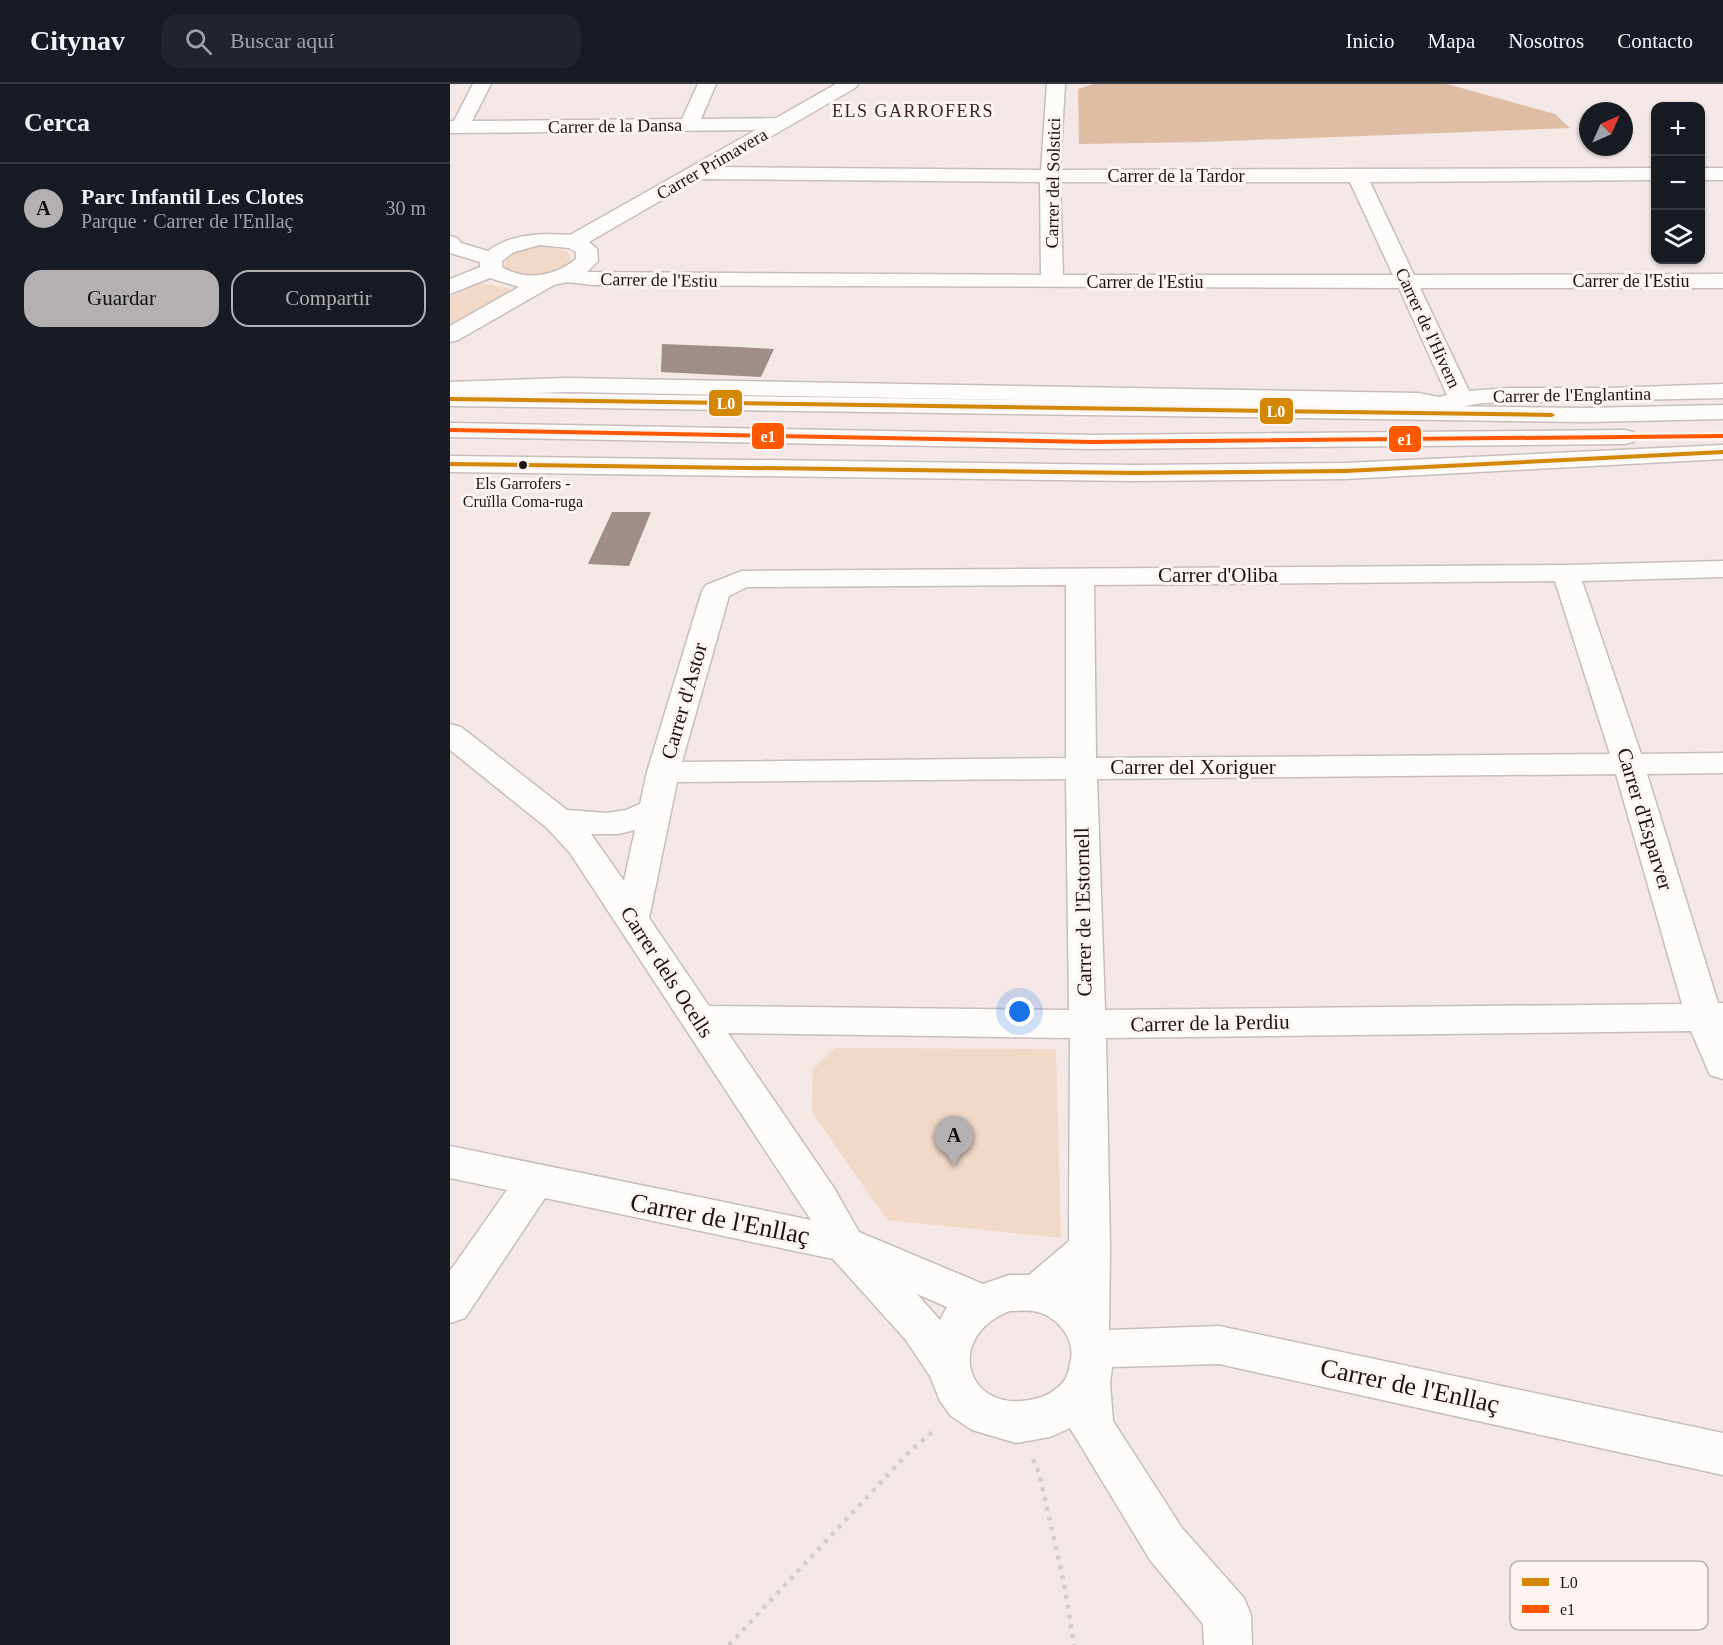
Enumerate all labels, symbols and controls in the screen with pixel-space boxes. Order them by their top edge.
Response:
search box [161,14,581,68]
text: Citynav [30,25,125,56]
icon: search [182,25,215,58]
text: Buscar aquí [230,28,334,53]
text: Inicio [1346,29,1395,53]
text: Mapa [1428,29,1475,53]
text: Nosotros [1508,29,1584,53]
text: Contacto [1617,29,1693,53]
district label: ELS GARROFERS [832,101,994,121]
north arrow [1579,102,1633,156]
map controls [1651,102,1705,264]
button: + [1651,102,1705,156]
text: Cerca [24,108,90,137]
street label: Carrer de la Dansa [548,115,682,137]
street label: Carrer del Solstici [1042,117,1064,249]
street label: Carrer Primavera [653,124,771,204]
button: − [1651,156,1705,210]
street label: Carrer de la Tardor [1108,166,1244,186]
text: Parc Infantil Les Clotes [81,184,304,209]
text: A [36,197,51,219]
text: 30 m [385,197,426,219]
text: Parque · Carrer de l'Enllaç [81,210,293,232]
button: layers [1651,210,1705,264]
street label: Carrer de l'Hivern [1391,265,1465,391]
street label: Carrer de l'Estiu [600,269,718,291]
button: Guardar [24,270,219,327]
button: Compartir [231,270,426,327]
street label: Carrer de l'Estiu [1572,271,1690,291]
street label: Carrer de l'Estiu [1086,272,1204,292]
street label: Carrer de l'Englantina [1493,384,1651,406]
line badge: L0 [708,389,743,417]
text: L0 [717,395,735,412]
line badge: L0 [1259,397,1294,425]
text: L0 [1267,403,1285,420]
line badge: e1 [751,422,785,450]
line badge: e1 [1388,425,1422,453]
text: e1 [760,428,776,445]
text: e1 [1397,431,1413,448]
marker: Els Garrofers - Cruïlla Coma-ruga [517,459,529,471]
place label: Els Garrofers - Cruïlla Coma-ruga [463,475,583,511]
street label: Carrer d'Oliba [1158,563,1279,587]
street label: Carrer d'Astor [656,640,712,762]
street label: Carrer d'Esparver [1612,745,1678,893]
street label: Carrer del Xoriguer [1110,755,1276,779]
street label: Carrer de l'Estornell [1070,827,1096,997]
street label: Carrer dels Ocells [616,902,718,1042]
your location [1005,997,1034,1026]
street label: Carrer de la Perdiu [1130,1010,1290,1036]
pin: A [934,1116,974,1166]
street label: Carrer de l'Enllaç [628,1187,812,1251]
street label: Carrer de l'Enllaç [1318,1353,1502,1419]
legend [1510,1561,1708,1630]
text: L0 [1560,1574,1578,1591]
text: e1 [1560,1601,1575,1618]

